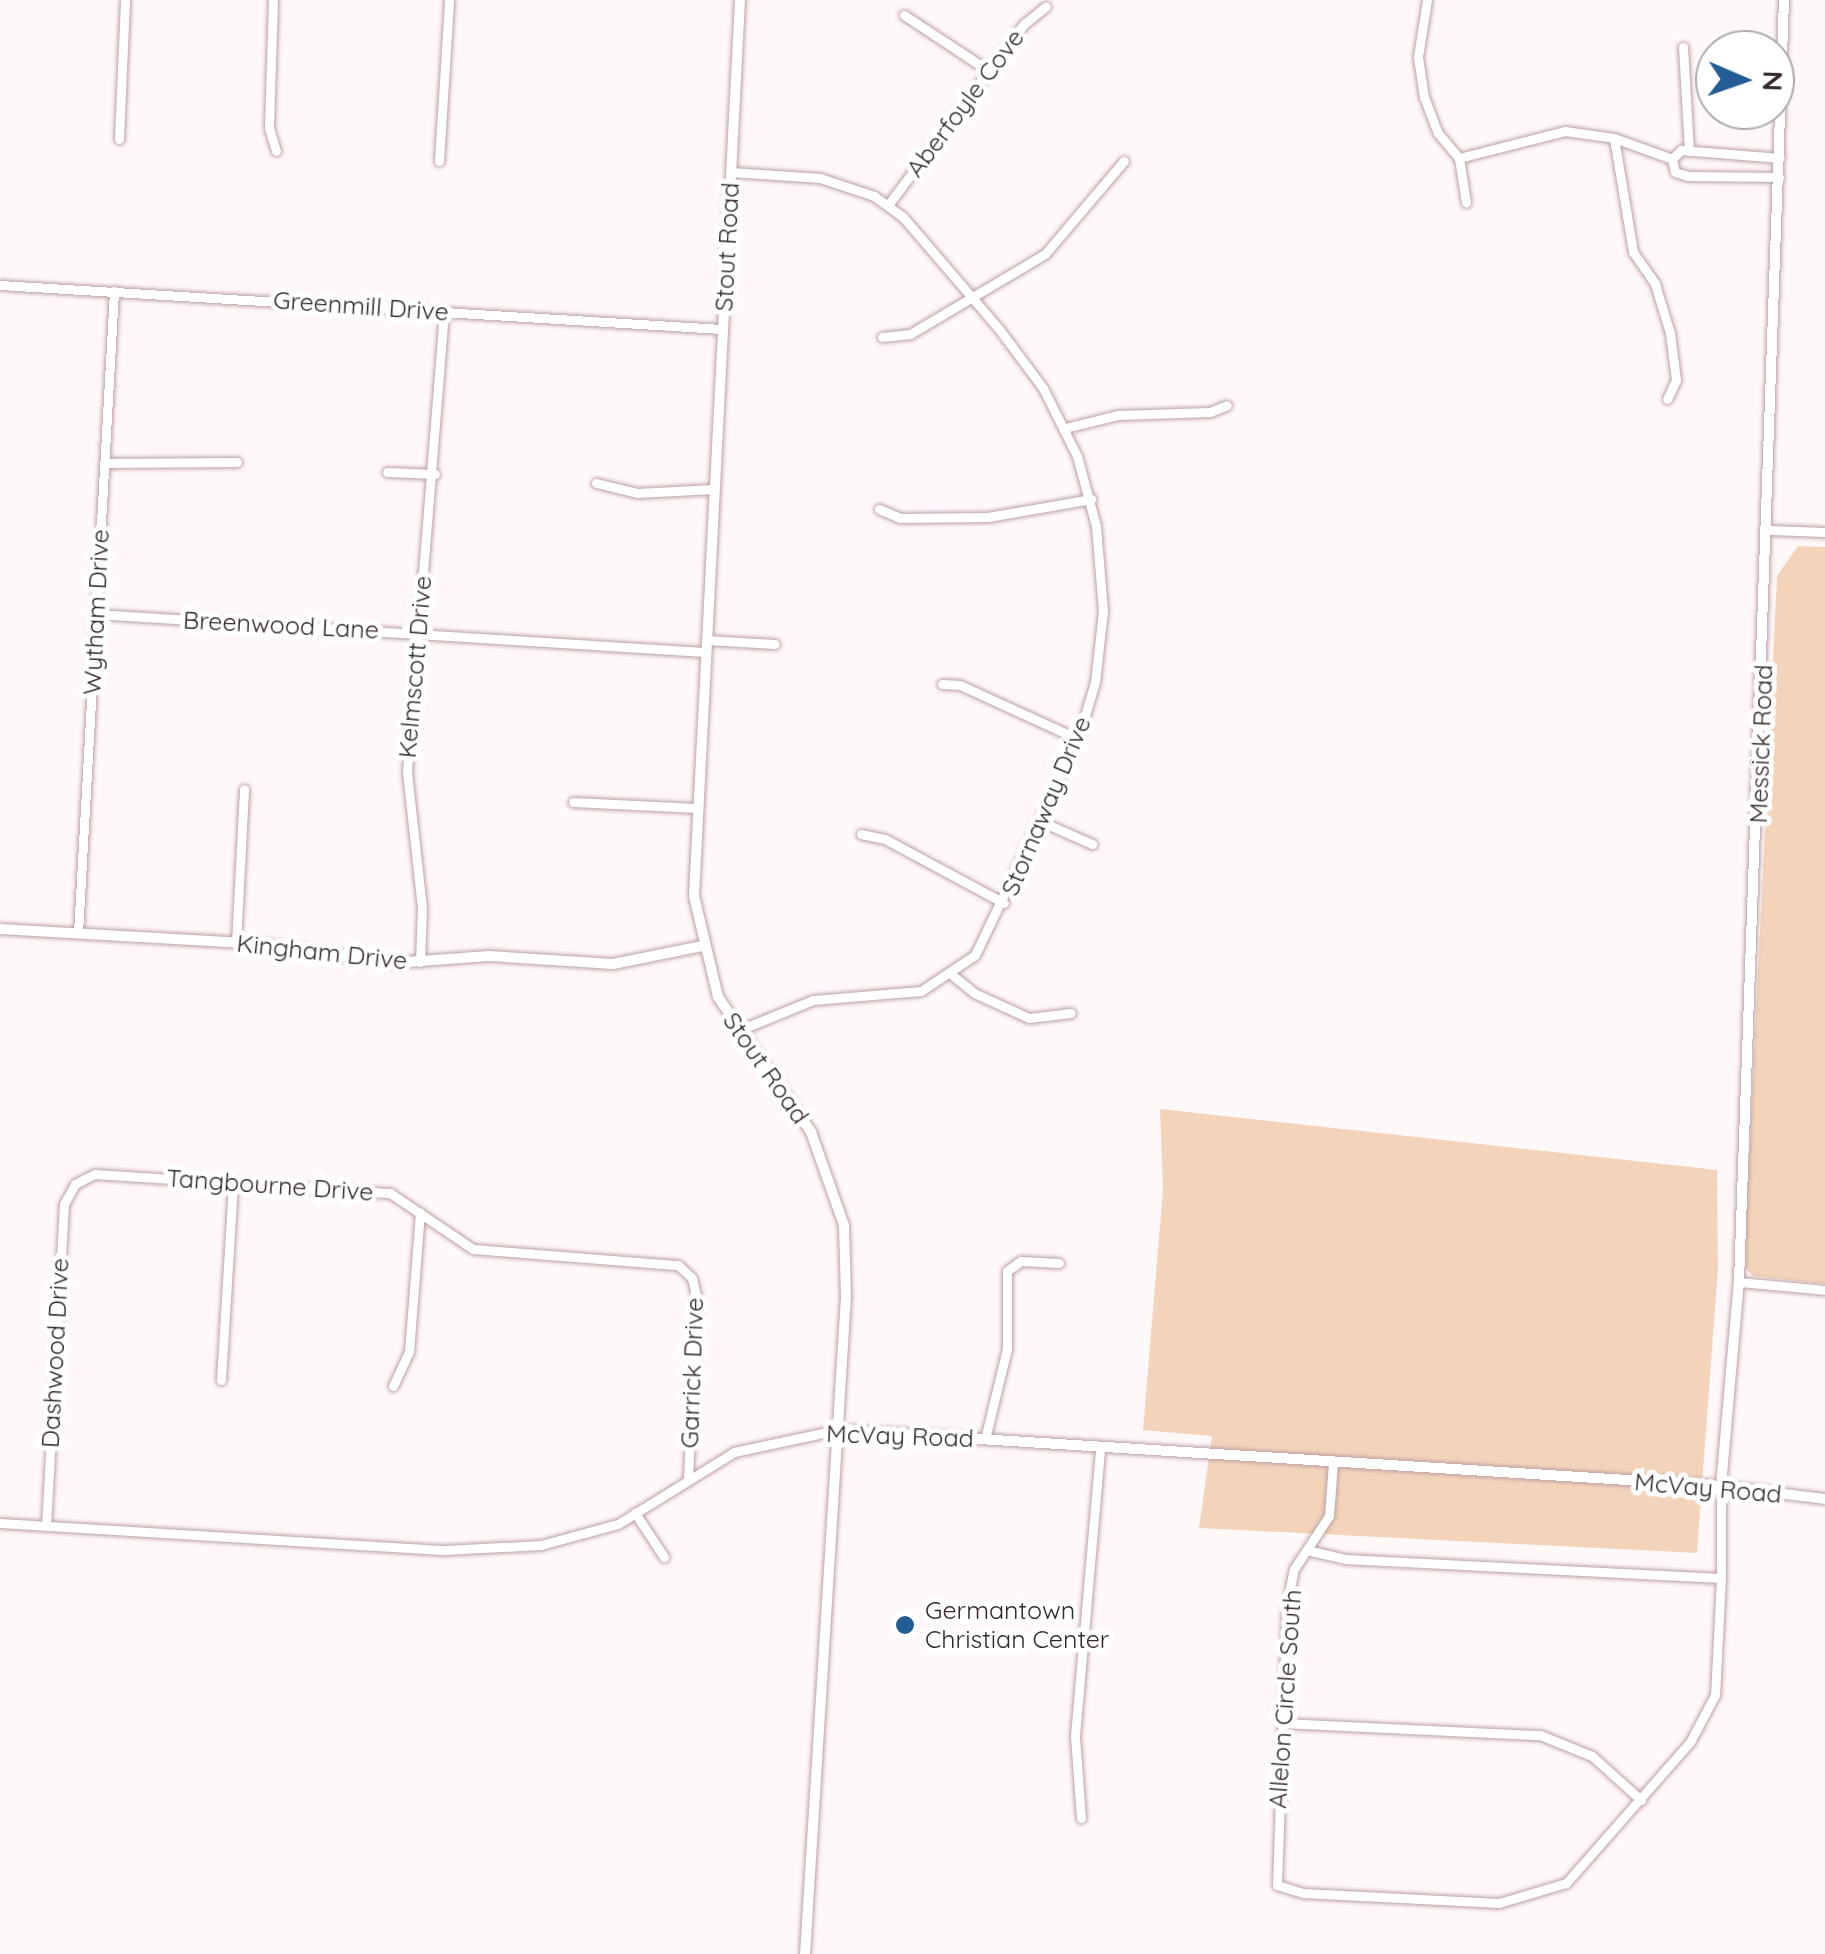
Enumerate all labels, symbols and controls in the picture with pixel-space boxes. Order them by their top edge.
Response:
street label: Aberfoyle Cove [900,23,1030,183]
north arrow [1695,30,1795,130]
text: N [1756,70,1791,92]
street label: Stout Road [709,182,745,312]
street label: Greenmill Drive [272,285,450,327]
street label: Wytham Drive [77,528,115,696]
street label: Kelmscott Drive [392,575,438,759]
street label: Breenwood Lane [182,605,380,645]
street label: Messick Road [1743,664,1779,824]
street label: Stornaway Drive [995,712,1097,900]
street label: Kingham Drive [235,928,409,976]
street label: Stout Road [717,1007,815,1129]
street label: Tangbourne Drive [165,1163,375,1207]
street label: Dashwood Drive [35,1257,75,1449]
street label: Garrick Drive [674,1297,710,1449]
street label: McVay Road [826,1418,974,1454]
street label: McVay Road [1633,1467,1783,1509]
street label: Allelon Circle South [1262,1588,1308,1810]
place label: Germantown Christian Center [925,1596,1109,1655]
marker: Germantown Christian Center [894,1614,916,1636]

